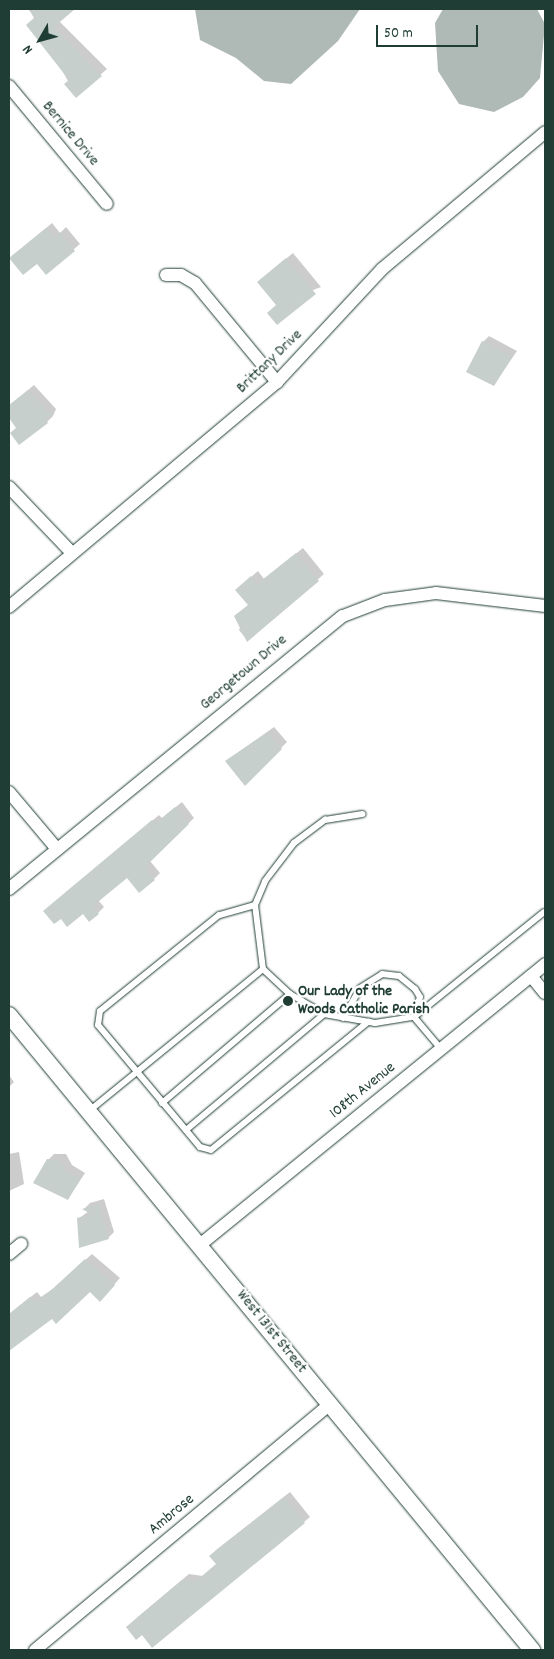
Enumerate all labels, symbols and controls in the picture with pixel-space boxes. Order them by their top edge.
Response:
north arrow [15,15,65,65]
scale bar [379,15,482,47]
text: 50 m [384,23,413,45]
text: N [18,40,38,58]
street label: Bernice Drive [37,98,103,170]
street label: Brittany Drive [233,326,307,398]
street label: Georgetown Drive [197,631,291,715]
place label: Our Lady of the Woods Catholic Parish [298,982,430,1020]
marker: Our Lady of the Woods Catholic Parish [282,995,294,1007]
street label: 108th Avenue [326,1059,400,1123]
street label: West 131st Street [231,1286,311,1378]
street label: Ambrose [145,1490,199,1540]

